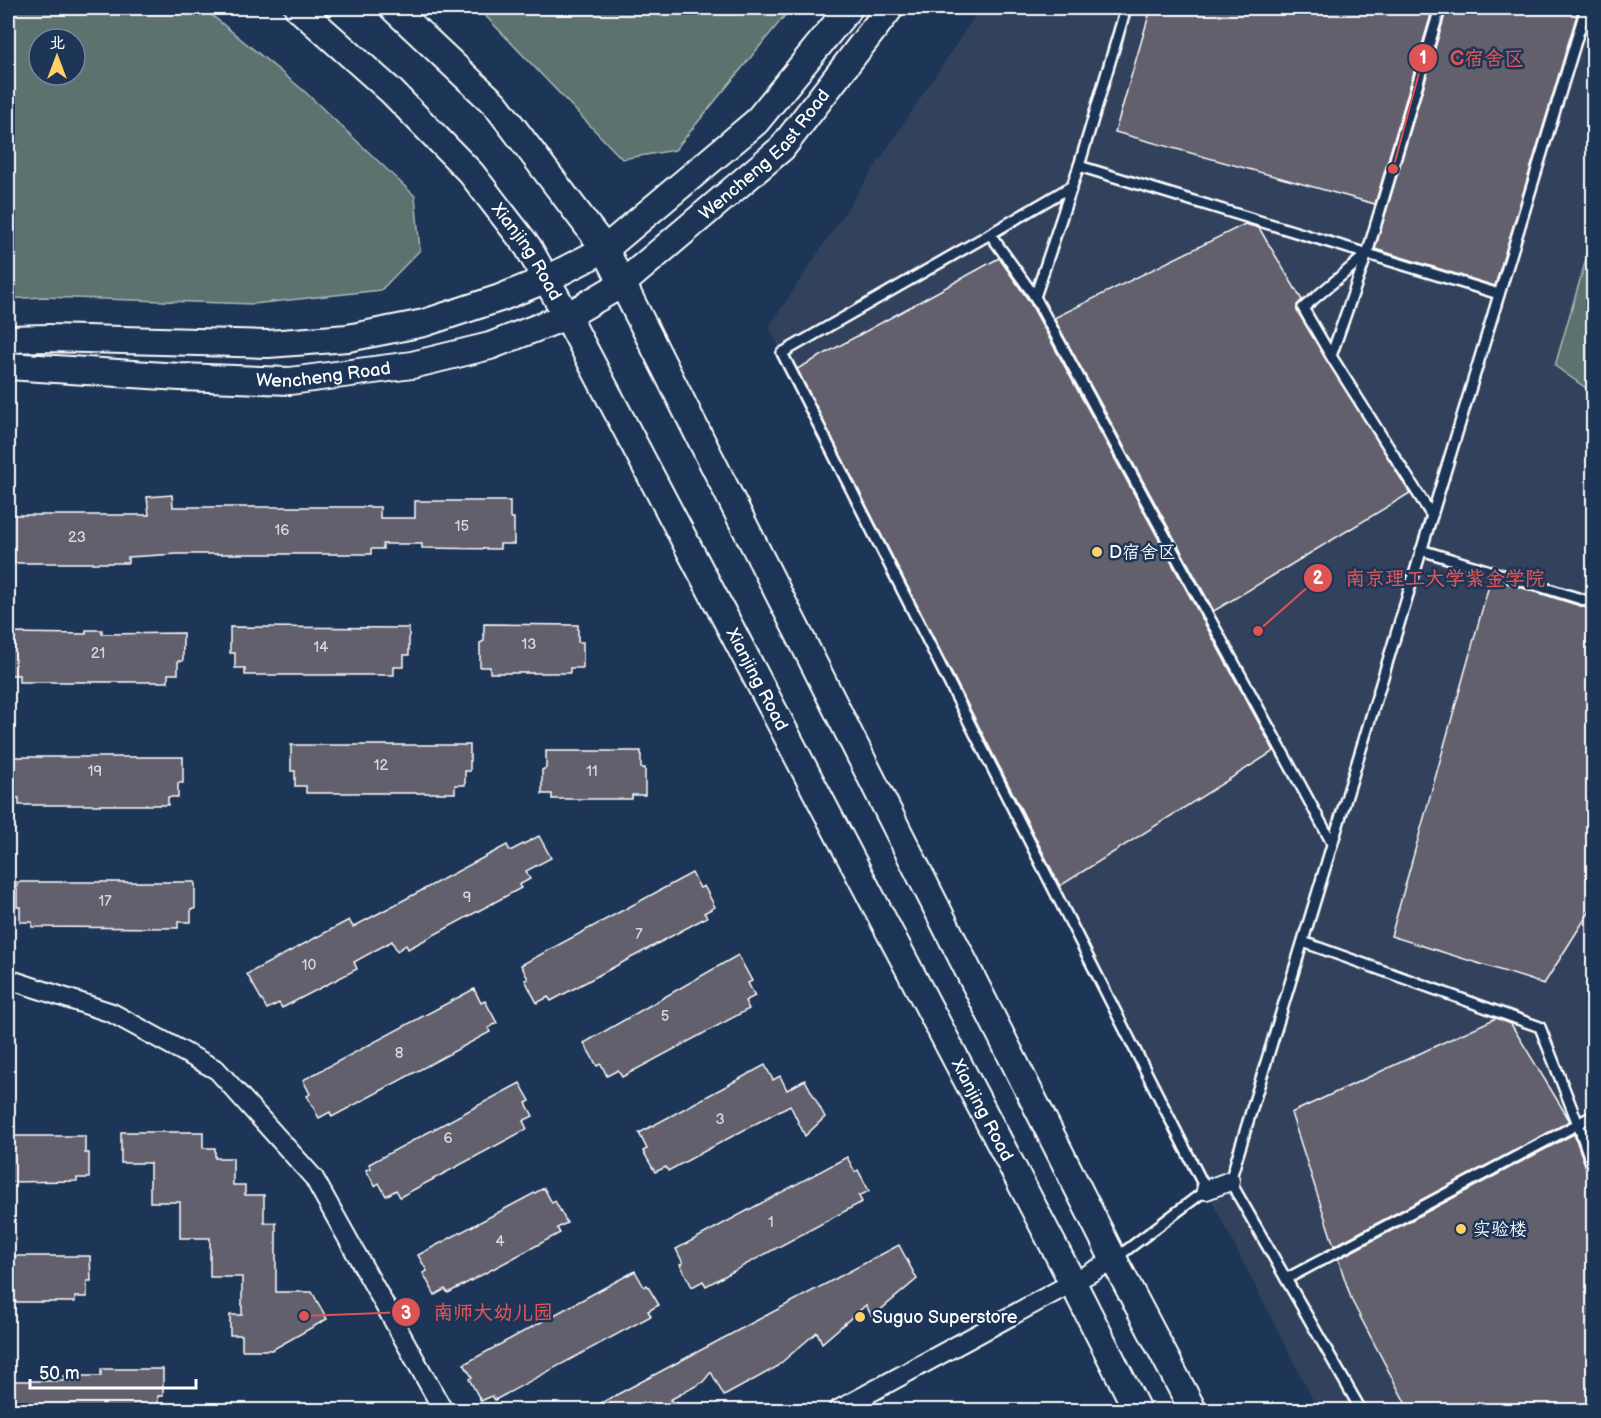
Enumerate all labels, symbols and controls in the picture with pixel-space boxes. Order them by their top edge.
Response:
north arrow [27,27,87,87]
text: 北 [49,34,65,53]
callout: C宿舍区 [1408,39,1536,77]
text: C宿舍区 [1450,47,1524,71]
text: 1 [1419,48,1427,69]
street label: Wencheng East Road [695,85,834,225]
street label: Xianjing Road [486,198,566,304]
street label: Wencheng Road [255,358,392,392]
house number: 15 [455,517,469,536]
house number: 16 [275,521,289,540]
house number: 23 [68,528,86,547]
place label: D宿舍区 [1109,542,1176,563]
marker: D宿舍区 [1090,545,1104,559]
callout: 南京理工大学紫金学院 [1303,559,1557,597]
text: 南京理工大学紫金学院 [1345,567,1545,591]
text: 2 [1313,568,1324,589]
street label: Xianjing Road [721,624,792,734]
house number: 13 [521,635,537,654]
house number: 14 [314,638,328,657]
house number: 21 [91,644,105,663]
house number: 12 [374,756,388,775]
house number: 19 [88,762,102,781]
house number: 11 [586,762,598,781]
house number: 9 [463,888,471,907]
house number: 17 [98,892,112,911]
house number: 7 [635,925,643,944]
house number: 10 [302,956,316,975]
house number: 5 [661,1007,669,1026]
house number: 8 [395,1044,404,1063]
street label: Xianjing Road [946,1055,1017,1165]
house number: 3 [715,1110,725,1129]
house number: 6 [443,1129,453,1148]
house number: 1 [768,1213,774,1232]
place label: 实验楼 [1473,1219,1527,1240]
marker: 实验楼 [1454,1222,1468,1236]
house number: 4 [495,1232,505,1251]
callout: 南师大幼儿园 [391,1293,565,1331]
text: 南师大幼儿园 [433,1301,553,1325]
text: 3 [401,1303,411,1324]
place label: Suguo Superstore [872,1307,1018,1328]
marker: Suguo Superstore [853,1310,867,1324]
scale bar [30,1352,196,1390]
text: 50 m [39,1363,80,1384]

